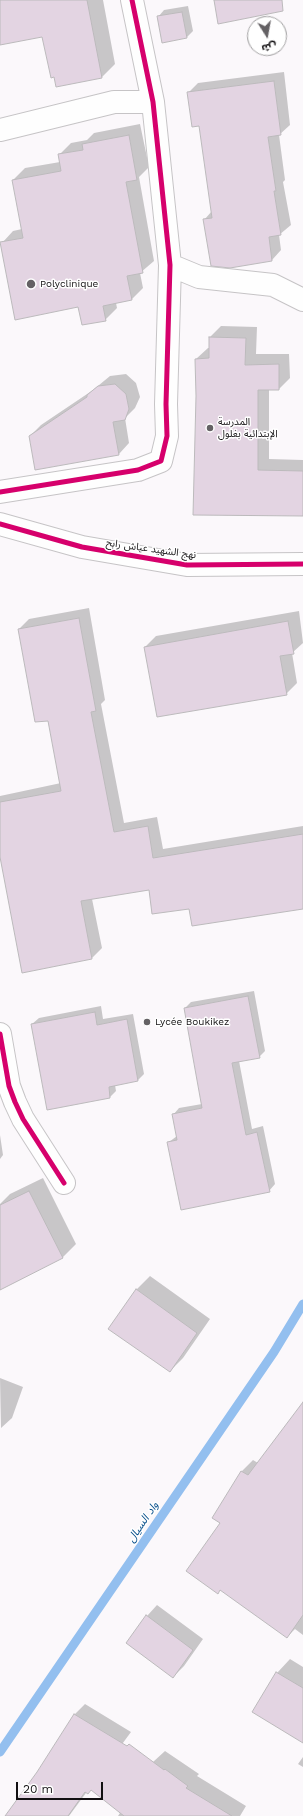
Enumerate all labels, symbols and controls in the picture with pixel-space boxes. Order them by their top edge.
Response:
north arrow [247,16,287,56]
text: ش [261,39,278,55]
marker: Polyclinique [25,278,37,290]
place label: Polyclinique [40,278,98,290]
place label: المدرسة الإبتدائية بغلول [218,416,278,440]
marker: المدرسة الإبتدائية بغلول [205,423,215,433]
street label: نهج الشهيد عياش رابح [105,537,197,561]
place label: Lycée Boukikez [155,1016,229,1028]
marker: Lycée Boukikez [142,1017,152,1027]
water label: واد السيال [125,1499,161,1545]
scale bar [18,1774,105,1800]
text: 20 m [23,1782,53,1796]

